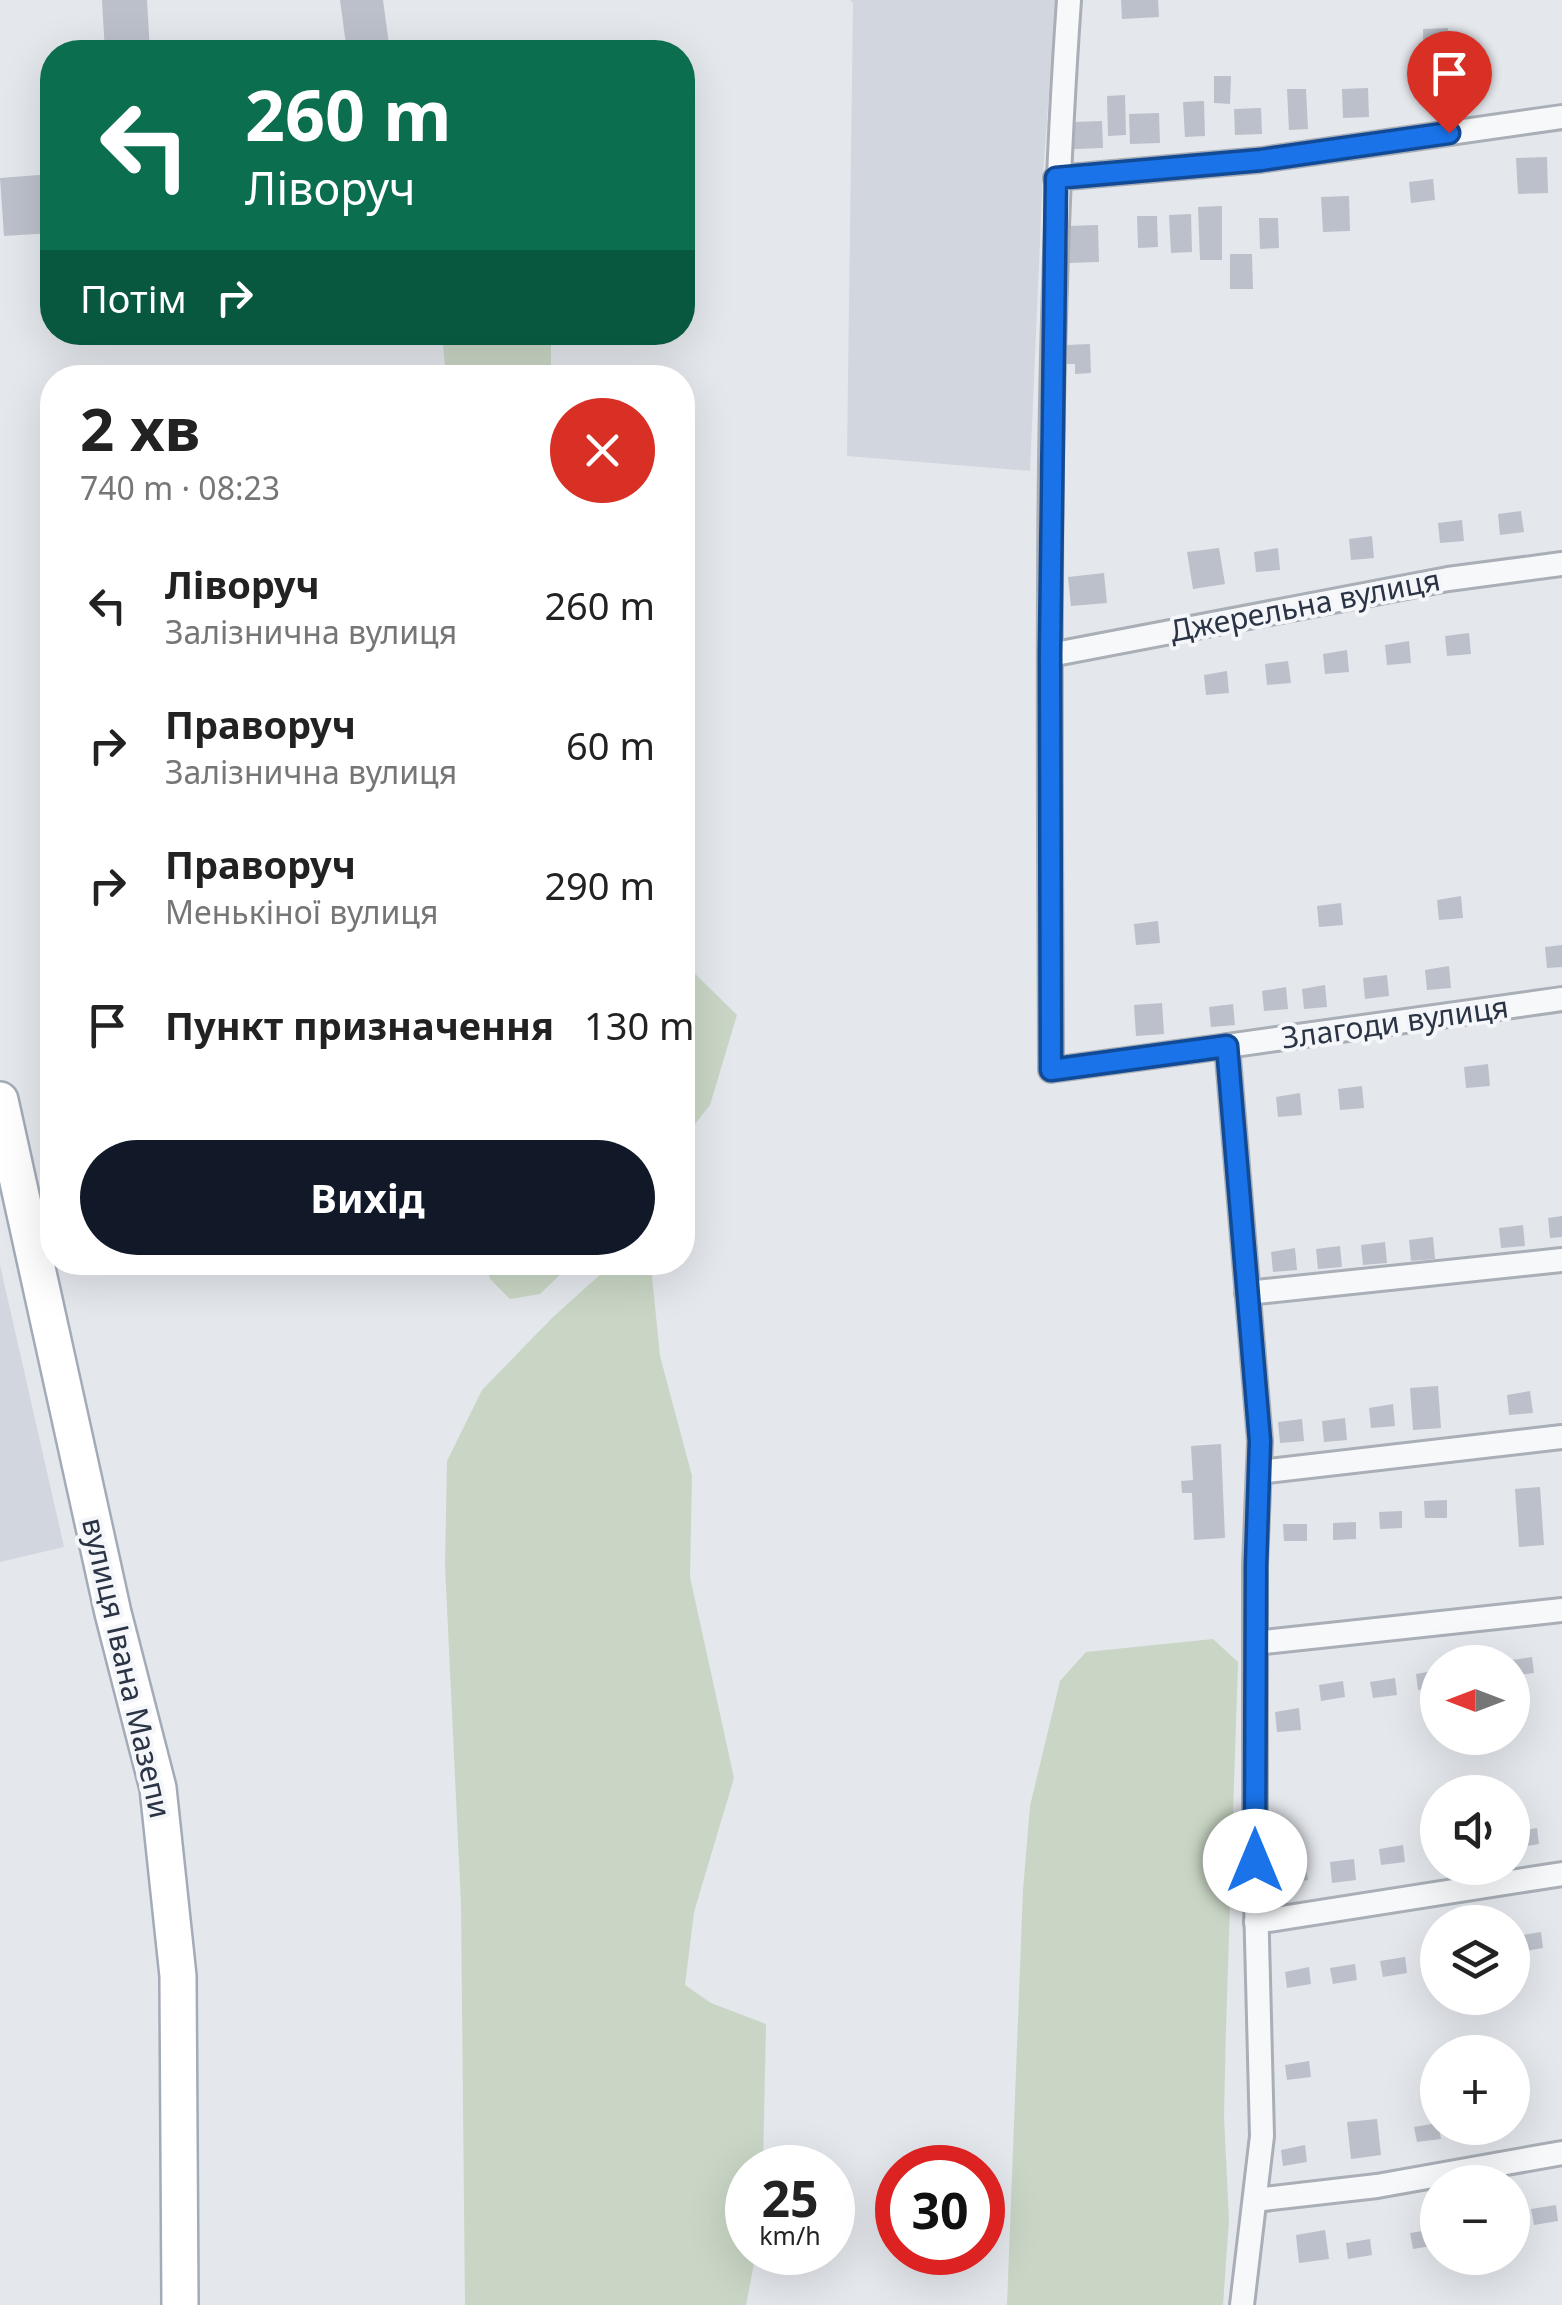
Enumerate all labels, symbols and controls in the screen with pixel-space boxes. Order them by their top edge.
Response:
pin [1407,31,1492,134]
icon: arrive [1422,46,1477,101]
text: 260 m [245,66,452,162]
icon: left [80,80,210,210]
text: Ліворуч [245,157,416,218]
icon: right [207,270,262,325]
text: Потім [80,272,187,324]
text: 2 хв [80,387,200,469]
button: close [550,398,655,503]
text: 740 m · 08:23 [80,466,280,509]
text: Ліворуч [165,558,320,610]
street label: Джерельна вулиця [1166,558,1443,651]
icon: left [80,578,135,633]
text: 260 m [544,579,655,631]
text: Залізнична вулиця [165,610,457,653]
text: Праворуч [165,698,356,750]
icon: right [80,718,135,773]
text: 60 m [566,719,655,771]
text: Залізнична вулиця [165,750,457,793]
text: Праворуч [165,838,356,890]
icon: right [80,858,135,913]
text: 290 m [544,859,655,911]
text: Менькіної вулиця [165,890,438,933]
street label: Злагоди вулиця [1279,985,1511,1058]
icon: arrive [80,998,135,1053]
text: Пункт призначення [165,999,554,1051]
text: 130 m [584,999,695,1051]
button: Вихід [80,1140,655,1255]
street label: вулиця Івана Мазепи [73,1513,182,1822]
north arrow [1420,1645,1530,1755]
map controls [1420,1645,1530,2275]
button: sound [1420,1775,1530,1885]
position arrow [1203,1809,1307,1913]
button: layers [1420,1905,1530,2015]
button: + [1420,2035,1530,2145]
speed limit sign: 30 [875,2145,1005,2275]
text: 25 [761,2164,819,2232]
button: − [1420,2165,1530,2275]
text: km/h [759,2218,821,2252]

